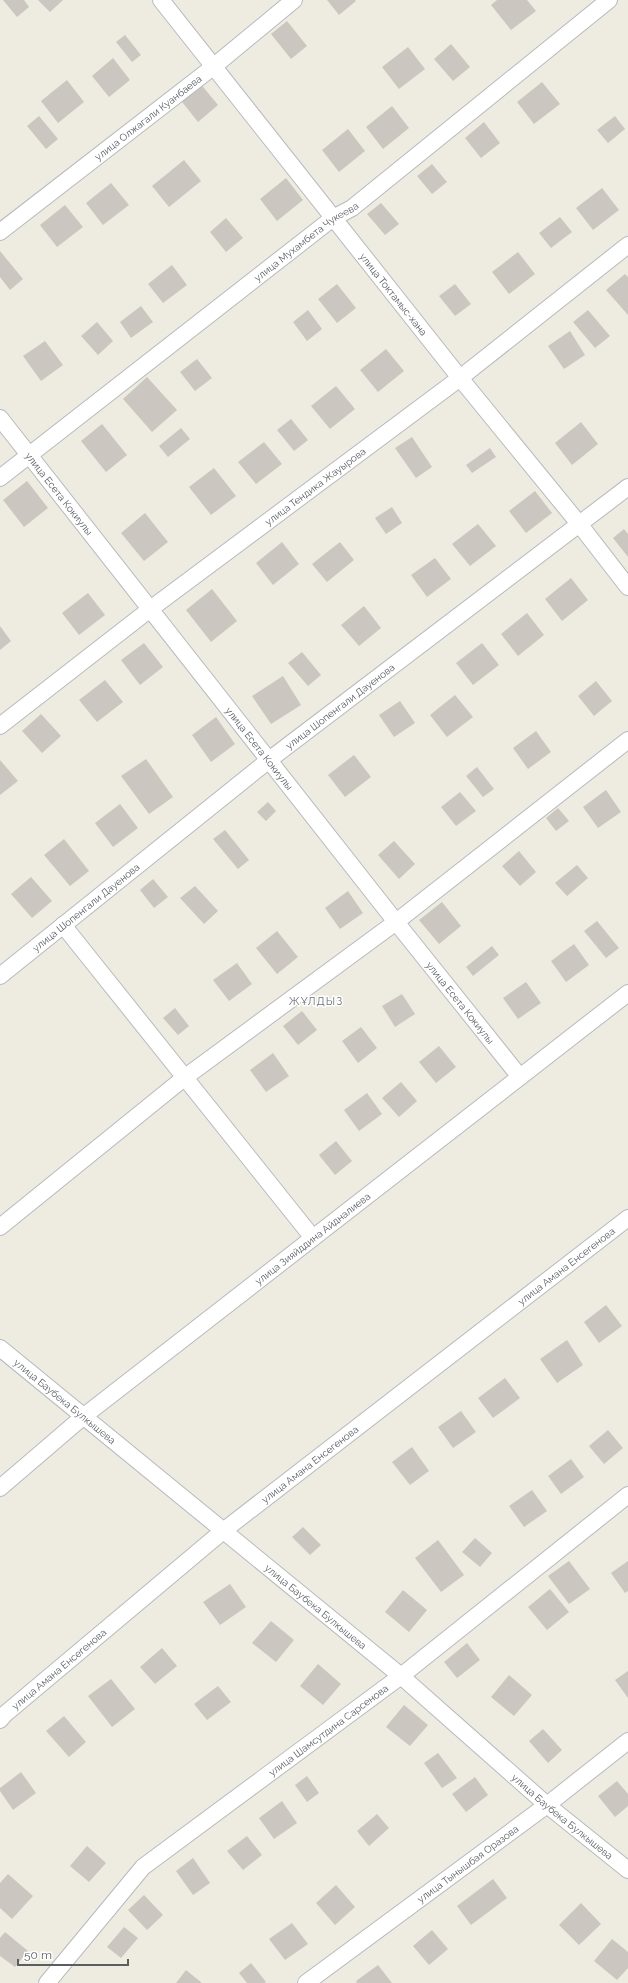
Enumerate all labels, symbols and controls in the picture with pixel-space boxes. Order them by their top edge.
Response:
street label: улица Олжагали Куанбаева [93,73,204,163]
street label: улица Мухамбета Чукеева [252,200,361,284]
street label: улица Токтамыс-хана [357,251,429,338]
street label: улица Тендика Жауырова [263,445,368,528]
street label: улица Есета Кокиулы [23,450,95,537]
street label: улица Шопенгали Дауенова [283,662,397,751]
street label: улица Есета Кокиулы [223,705,295,792]
street label: улица Шопенгали Дауенова [30,861,142,954]
street label: улица Есета Кокиулы [424,960,496,1046]
district label: ЖҰЛДЫЗ [289,995,343,1008]
street label: улица Зияйддина Айдналиева [253,1191,372,1287]
street label: улица Амана Енсегенова [516,1225,617,1307]
street label: улица Баубека Булкышева [12,1357,118,1446]
street label: улица Амана Енсегенова [259,1424,361,1505]
street label: улица Баубека Булкышева [263,1562,368,1651]
street label: улица Амана Енсегенова [10,1627,108,1712]
street label: улица Шамсутдина Сарсенова [267,1682,390,1778]
street label: улица Баубека Булкышева [510,1772,615,1862]
street label: улица Тынышбая Оразова [415,1823,521,1905]
scale bar [18,1941,128,1967]
text: 50 m [24,1948,52,1962]

